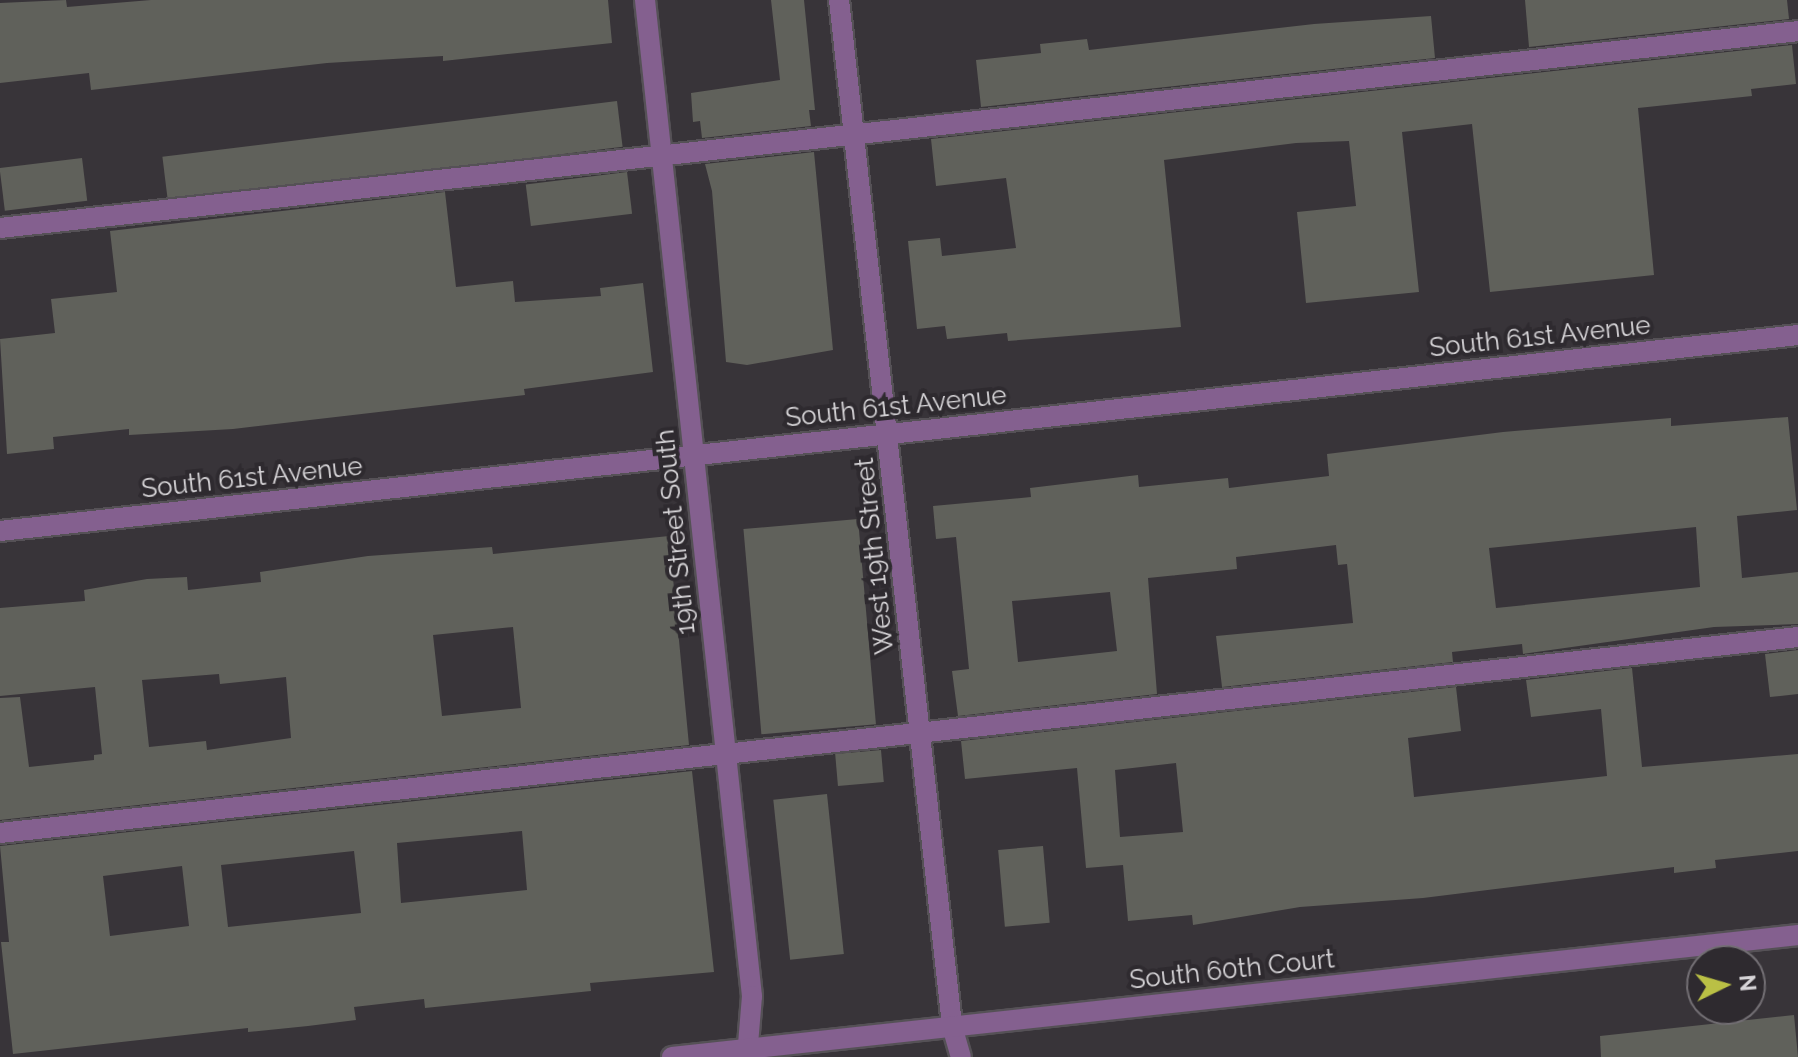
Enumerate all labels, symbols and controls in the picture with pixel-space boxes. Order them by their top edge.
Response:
street label: South 61st Avenue [1427,310,1653,364]
street label: South 61st Avenue [783,380,1009,434]
street label: 19th Street South [650,428,702,636]
street label: South 61st Avenue [139,451,365,505]
street label: West 19th Street [849,456,901,656]
street label: South 60th Court [1128,944,1336,996]
north arrow [1686,945,1766,1025]
text: N [1734,974,1762,993]

